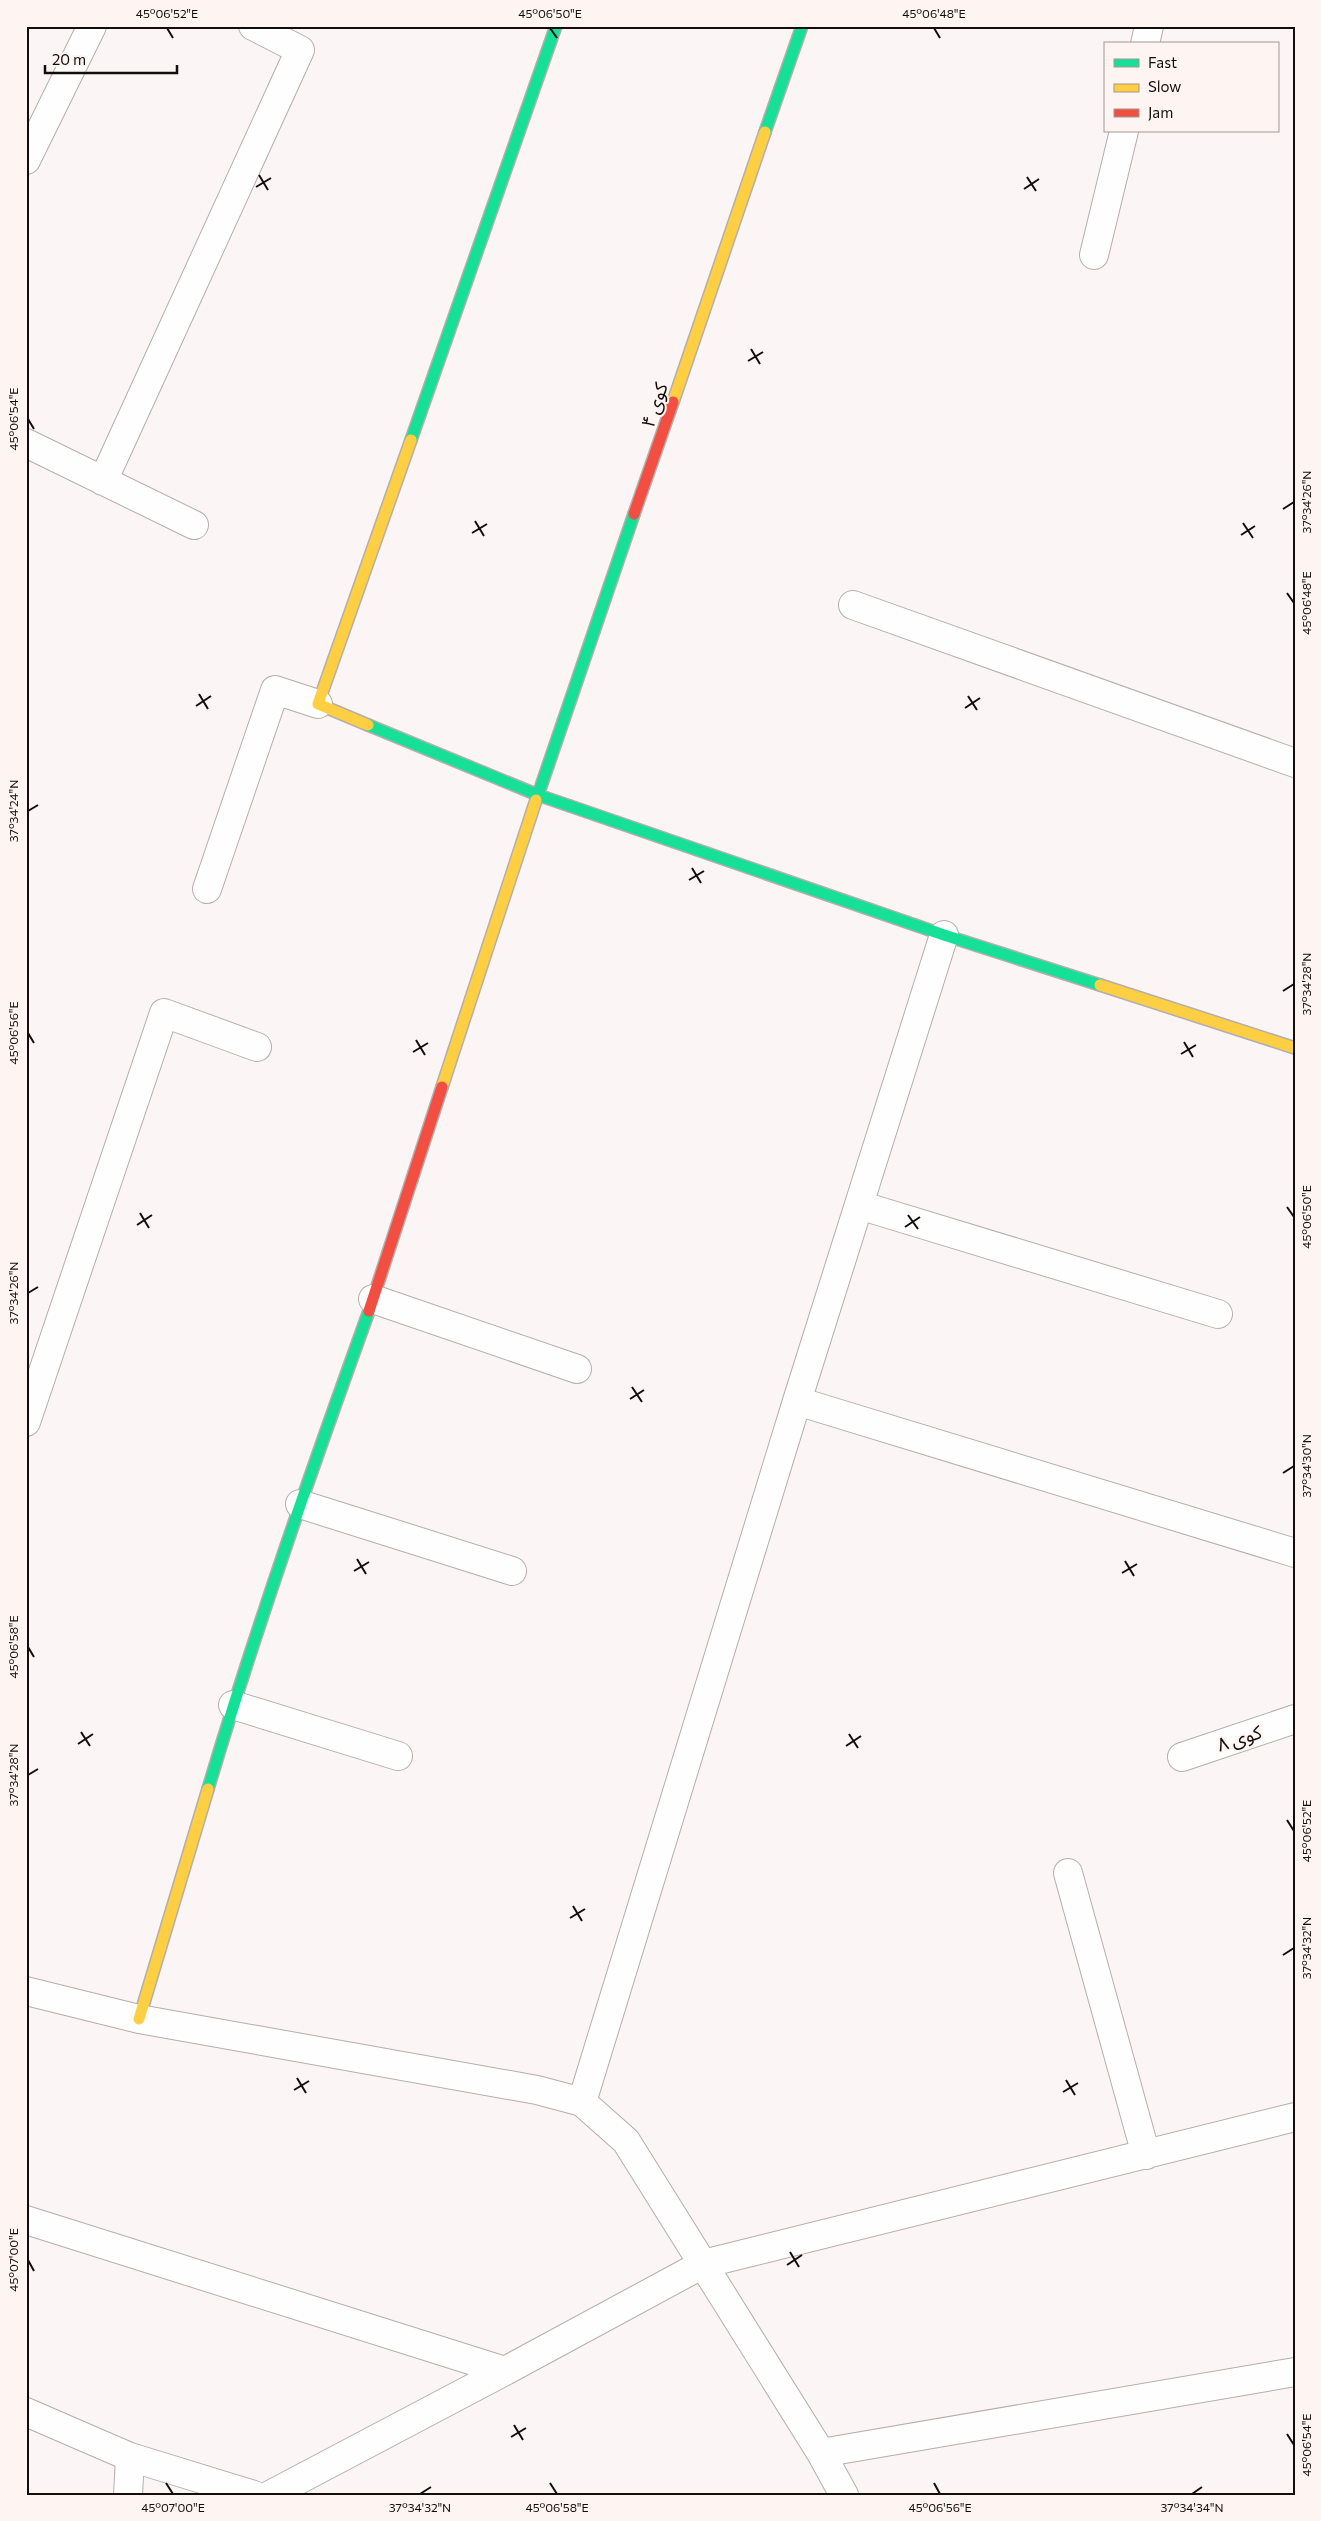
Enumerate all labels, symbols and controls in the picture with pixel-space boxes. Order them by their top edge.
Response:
text: 45°06'52"E [136,6,198,20]
text: 45°06'50"E [518,6,582,20]
text: 45°06'48"E [902,6,966,20]
scale bar [45,42,178,74]
legend [1104,42,1278,132]
text: 20 m [52,50,86,68]
text: Fast [1148,53,1177,71]
text: Slow [1148,77,1181,95]
text: Jam [1148,103,1173,121]
street label: کوی ۴ [635,378,673,431]
text: 45°06'54"E [6,388,20,450]
text: 37°34'26"N [1299,471,1313,533]
text: 45°06'48"E [1299,571,1313,635]
text: 37°34'24"N [6,780,20,842]
text: 37°34'28"N [1299,953,1313,1015]
text: 45°06'56"E [6,1001,20,1065]
text: 45°06'50"E [1299,1185,1313,1249]
text: 37°34'26"N [6,1262,20,1324]
text: 37°34'30"N [1299,1434,1313,1498]
text: 45°06'58"E [6,1615,20,1679]
street label: کوی ۸ [1214,1719,1266,1756]
text: 37°34'28"N [6,1744,20,1806]
text: 45°06'52"E [1299,1800,1313,1862]
text: 37°34'32"N [1299,1917,1313,1979]
text: 45°07'00"E [6,2228,20,2292]
text: 45°06'54"E [1299,2414,1313,2476]
text: 45°07'00"E [141,2500,205,2514]
text: 37°34'32"N [389,2500,451,2514]
text: 45°06'58"E [525,2500,589,2514]
text: 45°06'56"E [908,2500,972,2514]
text: 37°34'34"N [1161,2500,1223,2514]

